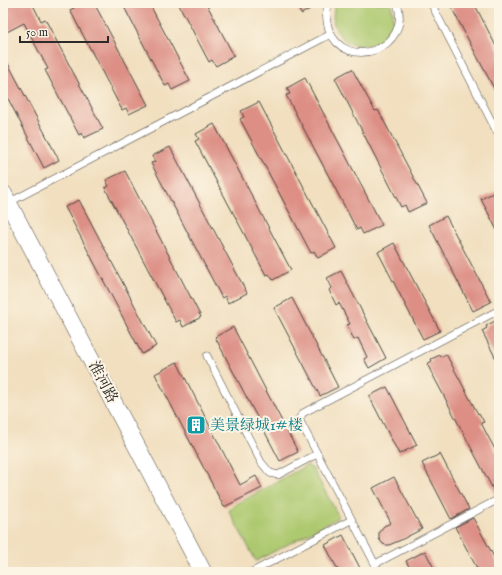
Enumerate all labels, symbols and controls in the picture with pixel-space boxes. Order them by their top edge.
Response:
scale bar [20,18,108,44]
text: 50 m [26,25,48,40]
street label: 淮河路 [84,358,122,406]
building icon: 美景绿城1#楼 [185,414,207,436]
place label: 美景绿城1#楼 [210,416,303,435]

